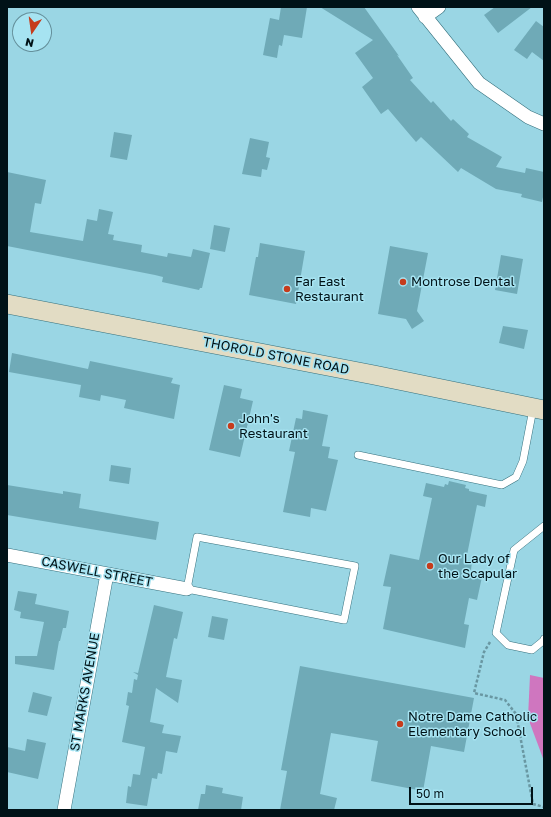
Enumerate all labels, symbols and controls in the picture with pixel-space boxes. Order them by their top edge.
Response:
north arrow [12,12,52,52]
text: N [24,36,35,50]
place label: Far East Restaurant [295,274,364,305]
place label: Montrose Dental [411,274,515,290]
marker: Montrose Dental [398,277,408,287]
marker: Far East Restaurant [282,284,292,294]
street label: THOROLD STONE ROAD [202,334,350,378]
place label: John's Restaurant [239,411,308,442]
marker: John's Restaurant [226,421,236,431]
place label: Our Lady of the Scapular [438,551,517,582]
street label: CASWELL STREET [40,554,154,590]
marker: Our Lady of the Scapular [425,561,435,571]
street label: ST MARKS AVENUE [67,632,103,752]
place label: Notre Dame Catholic Elementary School [408,709,537,740]
marker: Notre Dame Catholic Elementary School [395,719,405,729]
scale bar [411,779,535,805]
text: 50 m [416,786,444,801]

